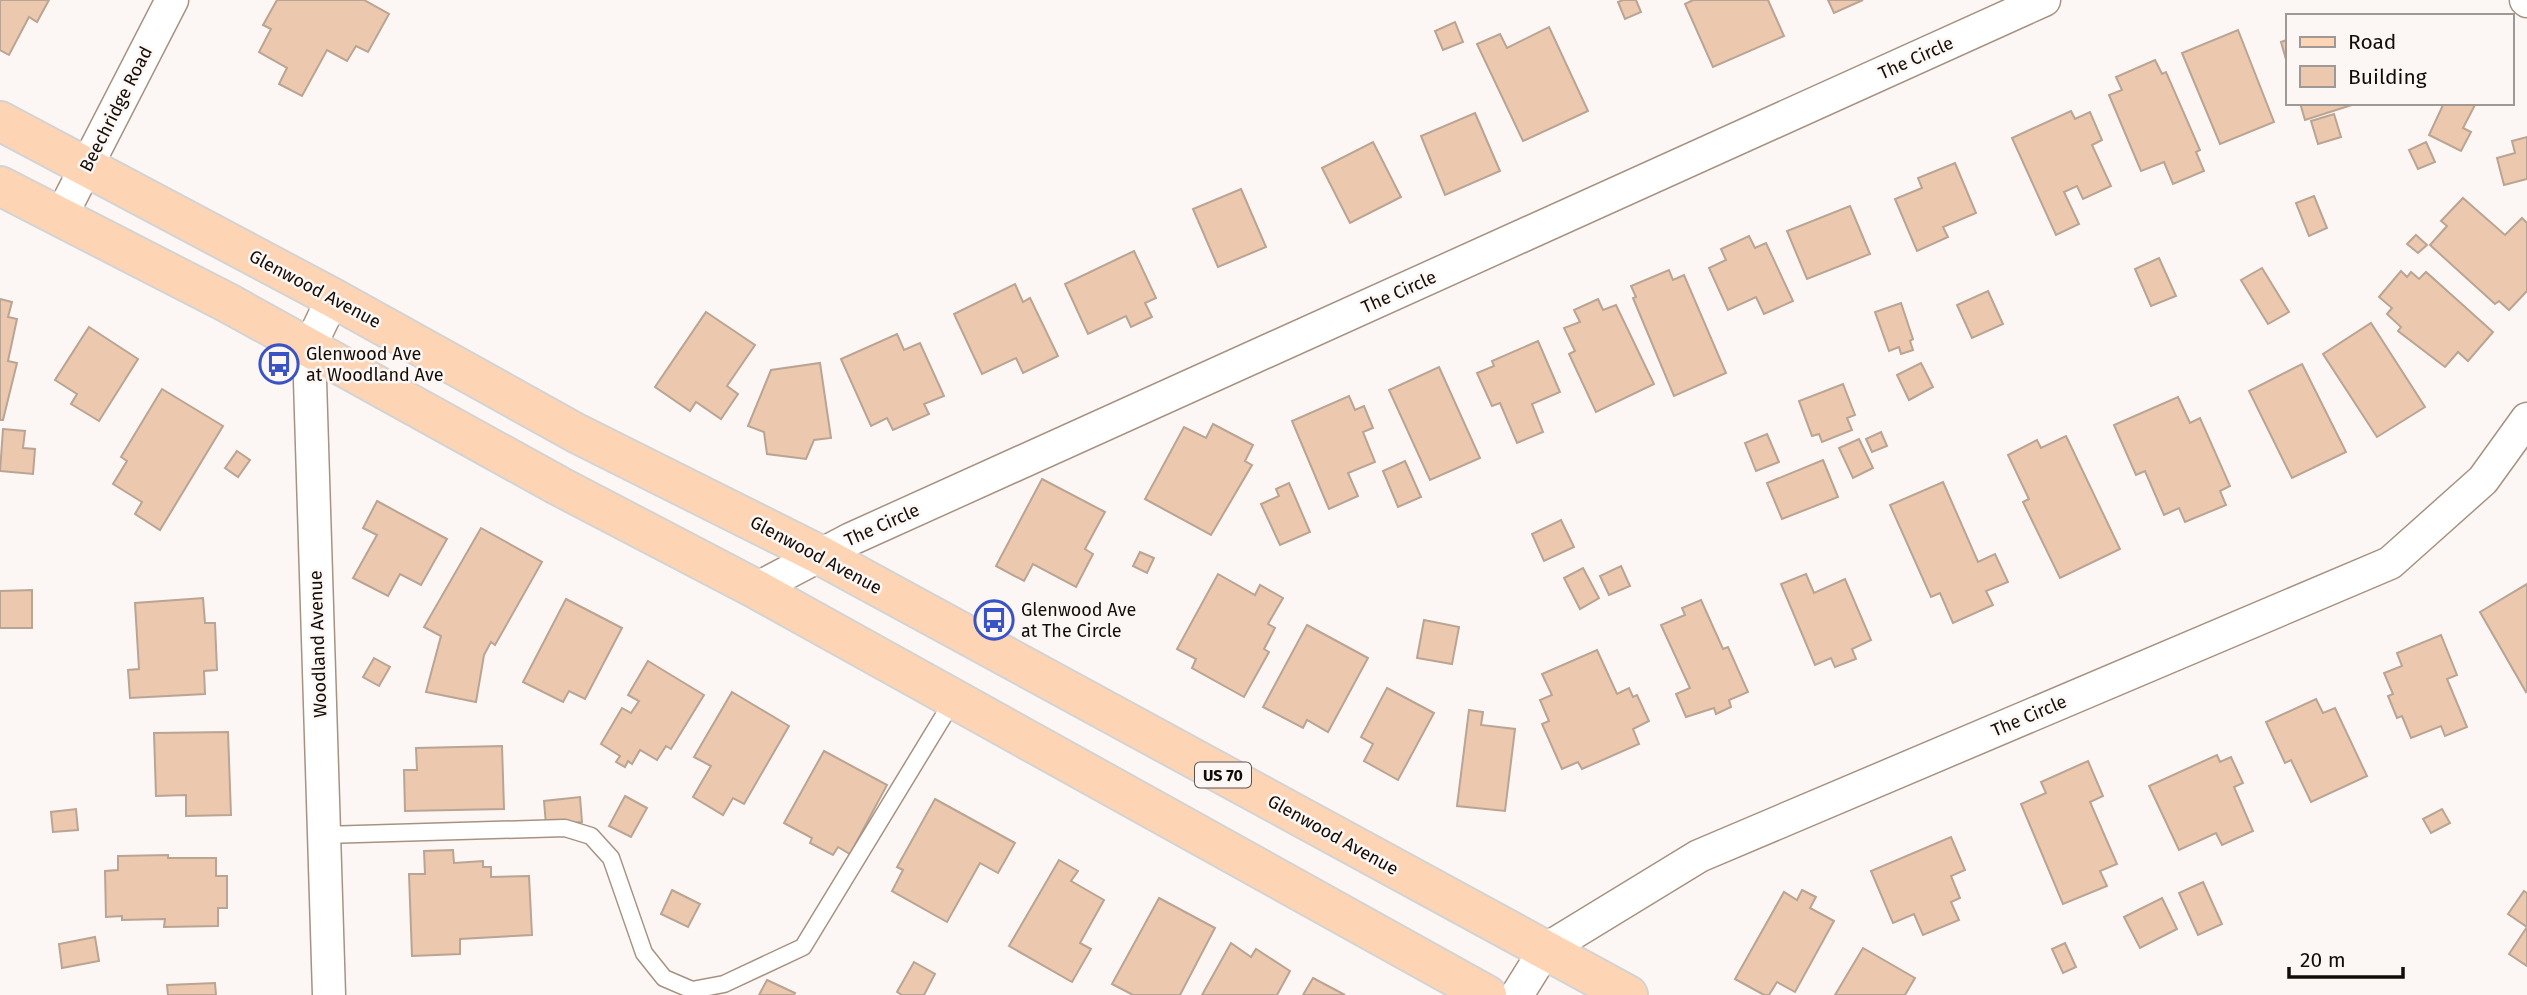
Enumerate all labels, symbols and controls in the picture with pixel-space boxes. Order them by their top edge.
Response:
legend [2286,14,2513,105]
text: Road [2348,29,2396,55]
street label: The Circle [1875,32,1957,84]
street label: Beechridge Road [75,43,157,175]
text: Building [2348,64,2427,90]
street label: Glenwood Avenue [245,245,385,333]
street label: The Circle [1358,266,1440,318]
bus stop icon: Glenwood Ave at Woodland Ave [258,343,300,385]
place label: Glenwood Ave at Woodland Ave [306,343,444,386]
street label: The Circle [841,499,923,551]
street label: Glenwood Avenue [746,511,886,599]
street label: Woodland Avenue [304,570,332,718]
bus stop icon: Glenwood Ave at The Circle [973,599,1015,641]
place label: Glenwood Ave at The Circle [1021,599,1136,642]
street label: The Circle [1988,690,2070,742]
road number: US 70 [1195,762,1251,788]
street label: Glenwood Avenue [1264,790,1402,880]
scale bar [2289,936,2403,980]
text: 20 m [2300,947,2346,973]

